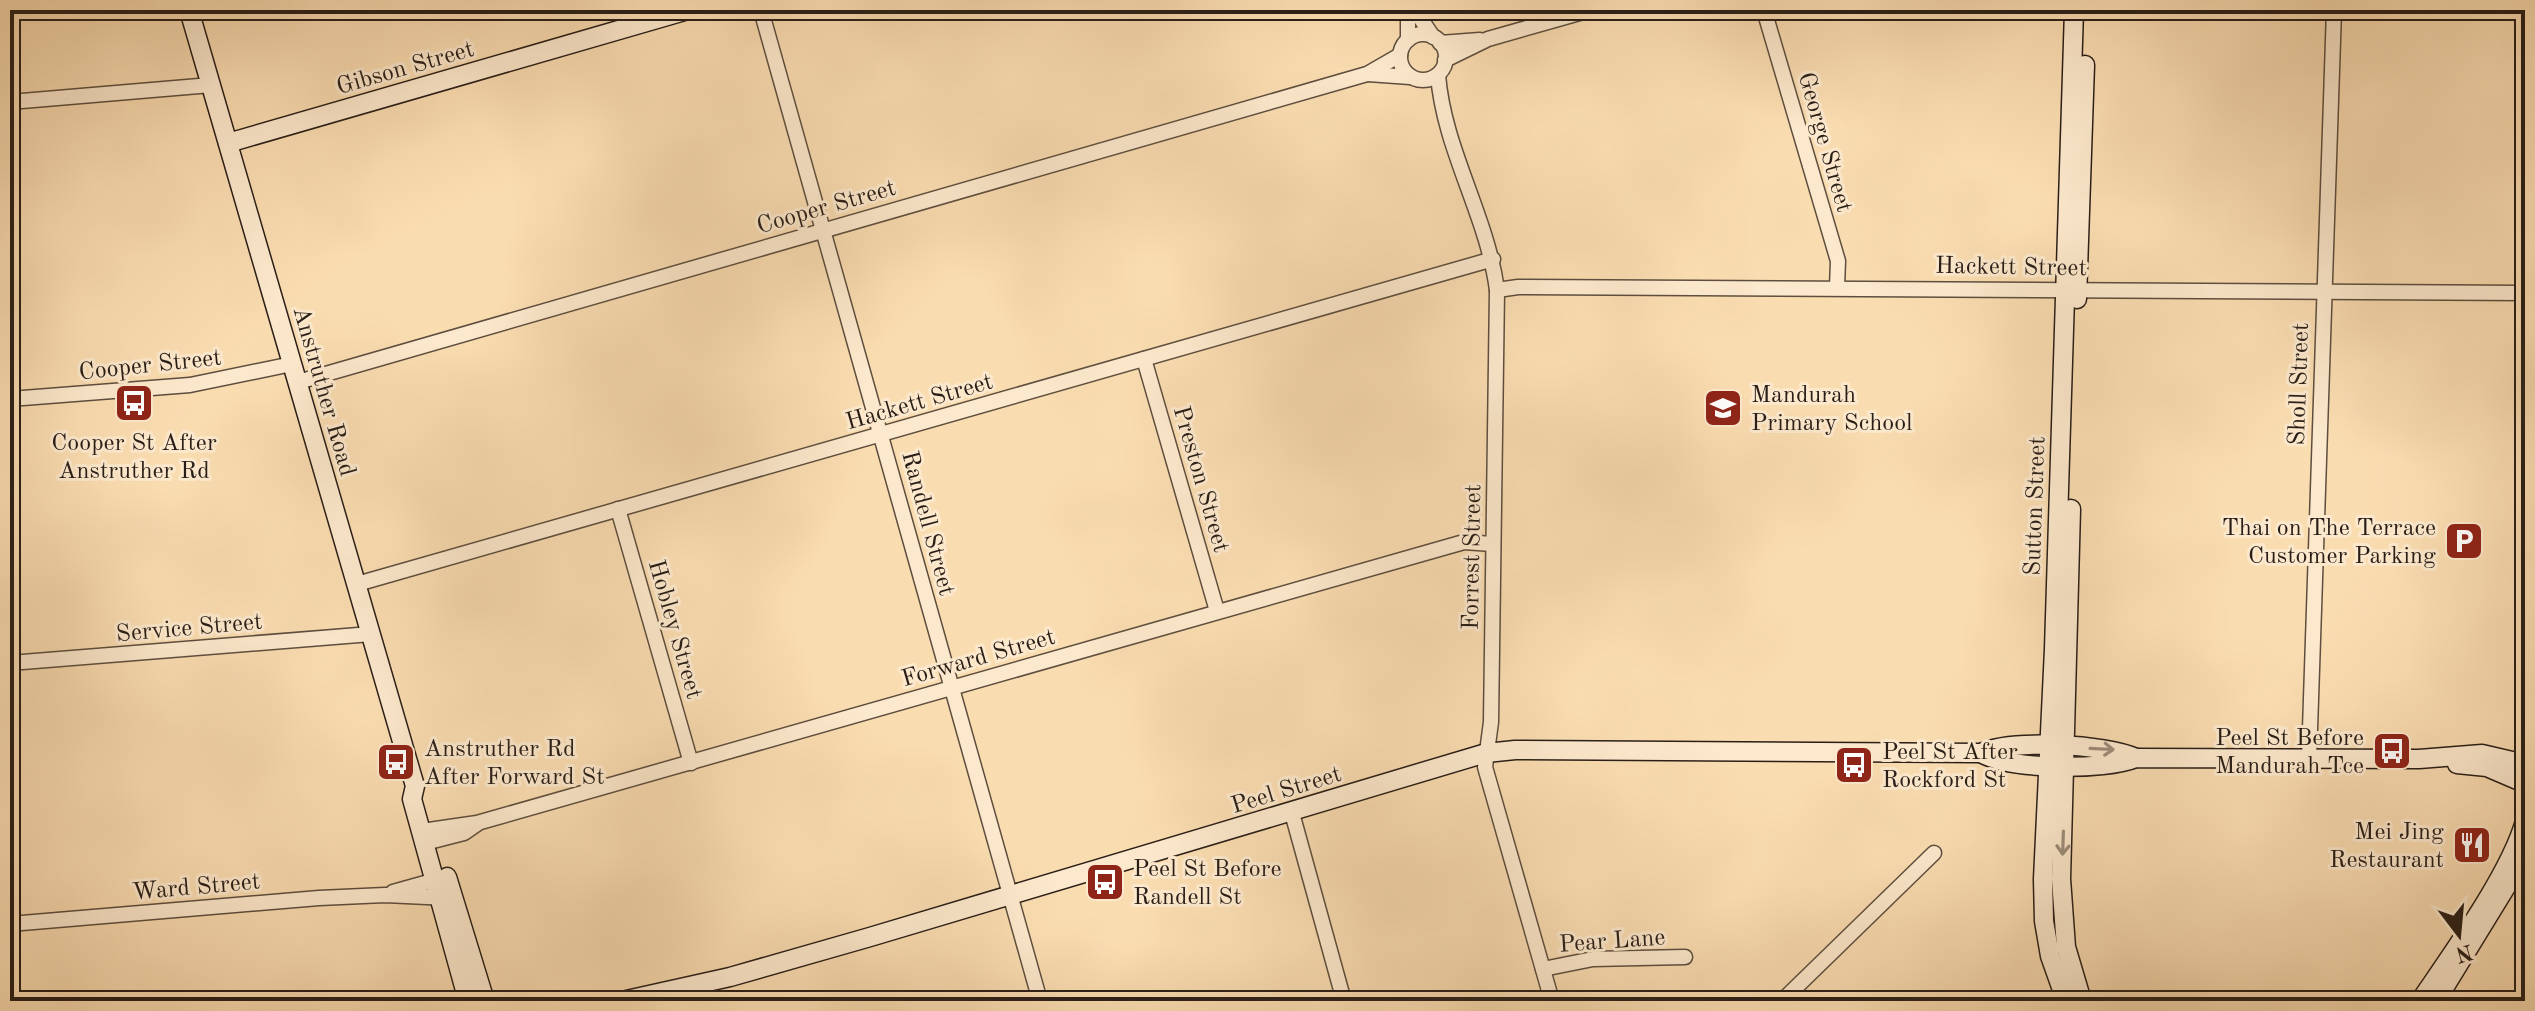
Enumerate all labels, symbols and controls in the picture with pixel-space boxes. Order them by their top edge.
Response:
street label: Gibson Street [334,38,477,100]
street label: George Street [1793,70,1856,215]
street label: Cooper Street [754,177,899,239]
street label: Hackett Street [1935,255,2087,281]
street label: Anstruther Road [287,304,359,479]
street label: Sholl Street [2286,322,2314,446]
street label: Cooper Street [78,347,223,385]
street label: Hackett Street [843,370,996,435]
bus stop icon: Cooper St After Anstruther Rd [113,382,155,424]
place label: Mandurah Primary School [1751,384,1913,436]
school or university icon: Mandurah Primary School [1702,387,1744,429]
street label: Preston Street [1168,404,1232,556]
place label: Cooper St After Anstruther Rd [51,432,217,484]
street label: Sutton Street [2022,436,2050,576]
street label: Randell Street [896,449,958,599]
street label: Forrest Street [1460,484,1486,630]
place label: Thai on The Terrace Customer Parking [2222,517,2436,569]
parking icon: Thai on The Terrace Customer Parking [2443,520,2485,562]
street label: Hobley Street [643,557,705,702]
street label: Service Street [115,611,263,647]
street label: Forward Street [899,626,1058,692]
place label: Peel St Before Mandurah Tce [2215,727,2364,779]
bus stop icon: Peel St Before Mandurah Tce [2371,730,2413,772]
place label: Anstruther Rd After Forward St [424,738,605,790]
bus stop icon: Anstruther Rd After Forward St [375,741,417,783]
place label: Peel St After Rockford St [1882,741,2018,793]
one-way arrow [2088,742,2115,757]
bus stop icon: Peel St After Rockford St [1833,744,1875,786]
street label: Peel Street [1229,763,1345,819]
place label: Mei Jing Restaurant [2329,821,2444,873]
restaurant icon: Mei Jing Restaurant [2451,824,2493,866]
one-way arrow [2055,829,2070,856]
place label: Peel St Before Randell St [1133,858,1282,910]
bus stop icon: Peel St Before Randell St [1084,861,1126,903]
street label: Ward Street [131,870,261,906]
north arrow [2419,895,2499,975]
street label: Pear Lane [1558,926,1666,958]
text: N [2453,939,2475,965]

